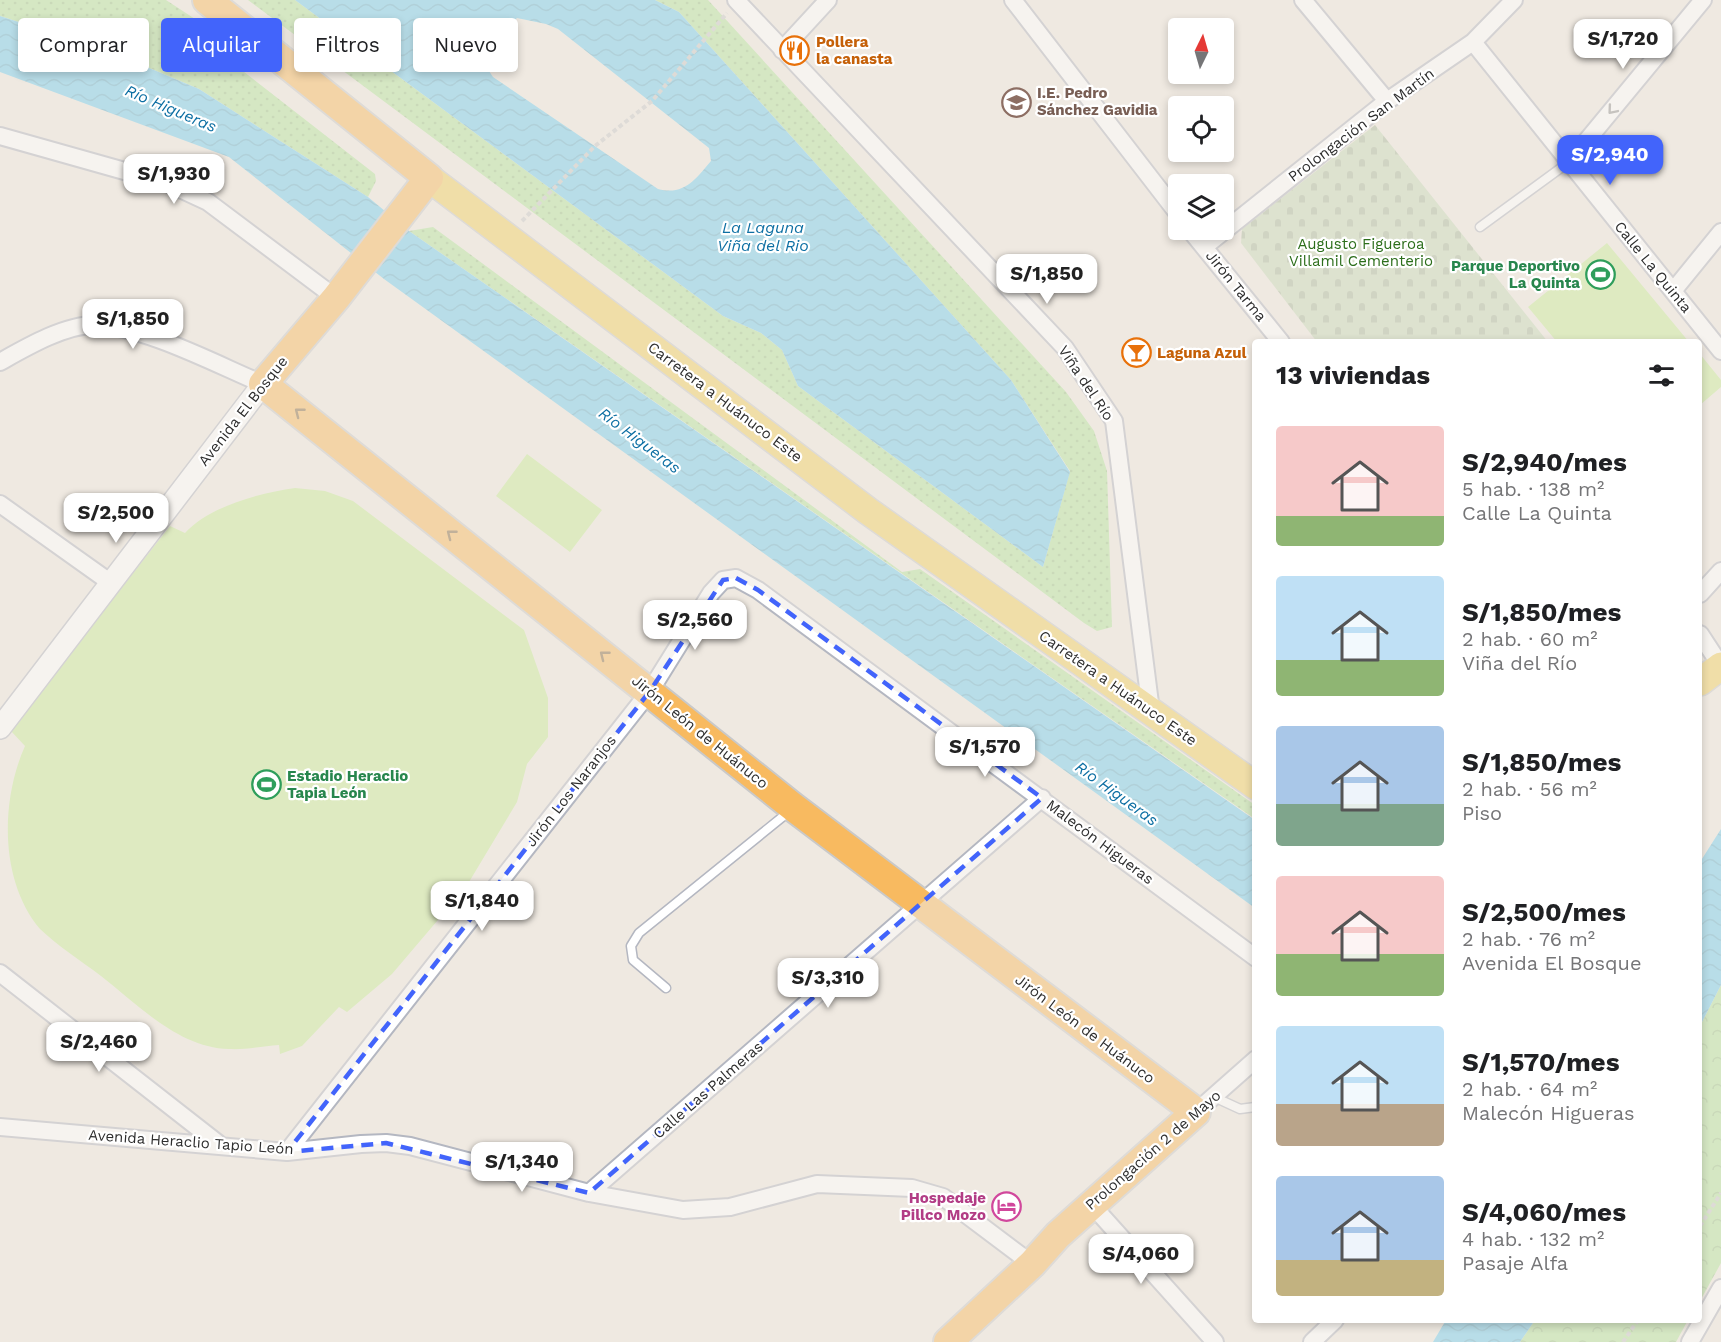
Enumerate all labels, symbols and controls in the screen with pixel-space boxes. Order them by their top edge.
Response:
chip: Comprar [18,18,149,72]
chip: Alquilar [161,18,282,72]
chip: Filtros [294,18,401,72]
chip: Nuevo [413,18,518,72]
north arrow [1168,18,1234,84]
map controls [1168,18,1234,240]
pin: S/1,720 [1568,19,1678,70]
text: S/1,720 [1587,26,1659,50]
place label: Pollera la canasta [816,33,893,68]
restaurant icon: Pollera la canasta [779,35,811,67]
street label: Prolongación San Martín [1285,64,1437,186]
water label: Río Higueras [122,81,219,136]
place label: I.E. Pedro Sánchez Gavidia [1037,84,1158,119]
school or university icon: I.E. Pedro Sánchez Gavidia [1000,86,1032,118]
button: locate [1168,96,1234,162]
one-way arrow [1609,103,1620,114]
pin: S/2,940 [1555,135,1665,186]
text: S/2,940 [1571,142,1649,166]
pin: S/1,930 [119,154,229,205]
text: S/1,930 [137,161,211,185]
button: layers [1168,174,1234,240]
water label: La Laguna Viña del Rio [717,218,809,255]
street label: Calle La Quinta [1611,218,1696,317]
park label: Augusto Figueroa Villamil Cementerio [1289,235,1433,270]
street label: Jirón Tarma [1202,247,1270,326]
pin: S/1,850 [992,254,1102,305]
place label: Parque Deportivo La Quinta [1451,257,1580,292]
sports icon: Parque Deportivo La Quinta [1585,259,1617,291]
text: S/1,850 [1010,261,1084,285]
pin: S/1,850 [78,299,188,350]
text: S/1,850 [96,306,170,330]
bar icon: Laguna Azul [1120,337,1152,369]
street label: Carretera a Huánuco Este [644,338,806,466]
street label: Viña del Río [1054,342,1118,424]
place label: Laguna Azul [1157,344,1246,362]
street label: Avenida El Bosque [194,352,292,470]
icon: filters [1645,359,1678,392]
text: 13 viviendas [1276,360,1430,390]
water label: Río Higueras [595,404,684,477]
one-way arrow [294,409,305,420]
text: S/2,940/mes [1462,447,1627,477]
icon: home [1324,450,1396,522]
text: 5 hab. · 138 m² [1462,477,1604,501]
pin: S/2,500 [61,493,171,544]
text: S/2,500 [78,500,154,524]
text: Calle La Quinta [1462,501,1612,525]
one-way arrow [447,530,458,541]
text: S/1,850/mes [1462,597,1621,627]
pin: S/2,560 [640,600,750,651]
icon: home [1324,600,1396,672]
text: S/2,560 [657,607,733,631]
street label: Carretera a Huánuco Este [1036,627,1200,749]
text: 2 hab. · 60 m² [1462,627,1598,651]
one-way arrow [600,651,611,662]
text: Viña del Río [1462,651,1577,675]
street label: Jirón León de Huánuco [628,671,772,793]
pin: S/1,570 [930,727,1040,778]
street label: Jirón Los Naranjos [522,732,620,850]
text: S/1,570 [949,734,1021,758]
text: S/1,850/mes [1462,747,1621,777]
icon: home [1324,750,1396,822]
water label: Río Higueras [1072,757,1162,830]
place label: Estadio Heraclio Tapia León [287,767,408,802]
sports icon: Estadio Heraclio Tapia León [250,769,282,801]
text: 2 hab. · 56 m² [1462,777,1597,801]
street label: Malecón Higueras [1043,796,1157,888]
text: Piso [1462,801,1502,825]
pin: S/1,840 [427,881,537,932]
text: S/1,840 [445,888,519,912]
text: S/2,500/mes [1462,897,1626,927]
icon: home [1324,900,1396,972]
text: 2 hab. · 76 m² [1462,927,1595,951]
text: Avenida El Bosque [1462,951,1641,975]
pin: S/3,310 [773,958,883,1009]
text: S/3,310 [792,965,864,989]
street label: Jirón León de Huánuco [1012,971,1158,1087]
pin: S/2,460 [44,1022,154,1073]
text: S/2,460 [60,1029,138,1053]
street label: Calle Las Palmeras [649,1037,767,1143]
text: S/1,570/mes [1462,1047,1620,1077]
icon: home [1324,1050,1396,1122]
text: 2 hab. · 64 m² [1462,1077,1597,1101]
street label: Prolongación 2 de Mayo [1082,1086,1224,1214]
text: Malecón Higueras [1462,1101,1635,1125]
street label: Avenida Heraclio Tapio León [88,1126,294,1158]
pin: S/1,340 [467,1142,577,1193]
text: S/1,340 [485,1149,559,1173]
place label: Hospedaje Pillco Mozo [901,1189,986,1224]
hotel icon: Hospedaje Pillco Mozo [991,1191,1023,1223]
text: S/4,060/mes [1462,1197,1626,1227]
icon: home [1324,1200,1396,1272]
text: 4 hab. · 132 m² [1462,1227,1604,1251]
pin: S/4,060 [1086,1234,1196,1285]
text: S/4,060 [1103,1241,1179,1265]
text: Pasaje Alfa [1462,1251,1568,1275]

